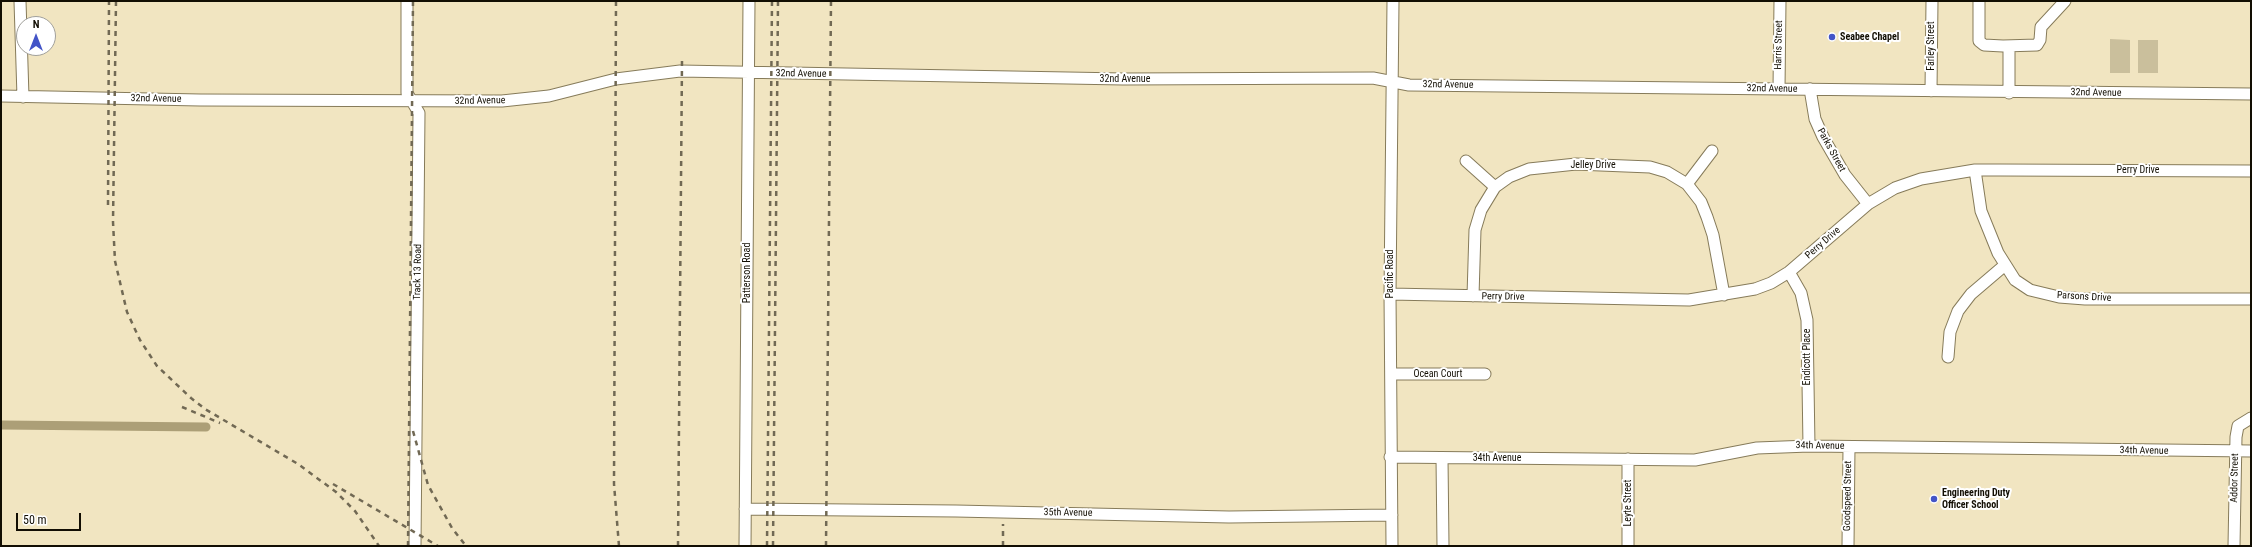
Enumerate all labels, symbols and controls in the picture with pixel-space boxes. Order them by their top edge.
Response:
north arrow [16,16,56,56]
text: N [33,18,39,31]
street label: Harris Street [1773,20,1785,70]
street label: Farley Street [1925,21,1937,71]
place label: Seabee Chapel [1840,31,1899,43]
marker: Seabee Chapel [1827,32,1837,42]
street label: 32nd Avenue [776,68,826,80]
street label: 32nd Avenue [1100,73,1150,85]
street label: 32nd Avenue [1423,79,1473,91]
street label: 32nd Avenue [1747,83,1797,95]
street label: 32nd Avenue [2071,87,2121,99]
street label: 32nd Avenue [131,93,181,105]
street label: 32nd Avenue [455,95,505,107]
street label: Parks Street [1814,126,1848,174]
street label: Jelley Drive [1570,159,1616,171]
street label: Perry Drive [2117,164,2159,176]
street label: Perry Drive [1803,224,1843,262]
street label: Patterson Road [741,243,753,303]
street label: Track 13 Road [412,244,424,300]
street label: Pacific Road [1384,249,1396,299]
street label: Parsons Drive [2056,290,2112,304]
street label: Perry Drive [1482,291,1524,303]
street label: Endicott Place [1801,329,1813,385]
street label: Ocean Court [1413,368,1463,380]
street label: 34th Avenue [1796,440,1844,452]
street label: 34th Avenue [2120,445,2168,457]
street label: 34th Avenue [1473,452,1521,464]
street label: Addor Street [2229,453,2241,503]
street label: Goodspeed Street [1841,461,1855,531]
street label: Leyte Street [1622,480,1634,526]
place label: Engineering Duty Officer School [1942,487,2010,510]
marker: Engineering Duty Officer School [1929,494,1939,504]
scale bar [18,505,83,531]
street label: 35th Avenue [1044,507,1092,519]
text: 50 m [23,513,47,527]

